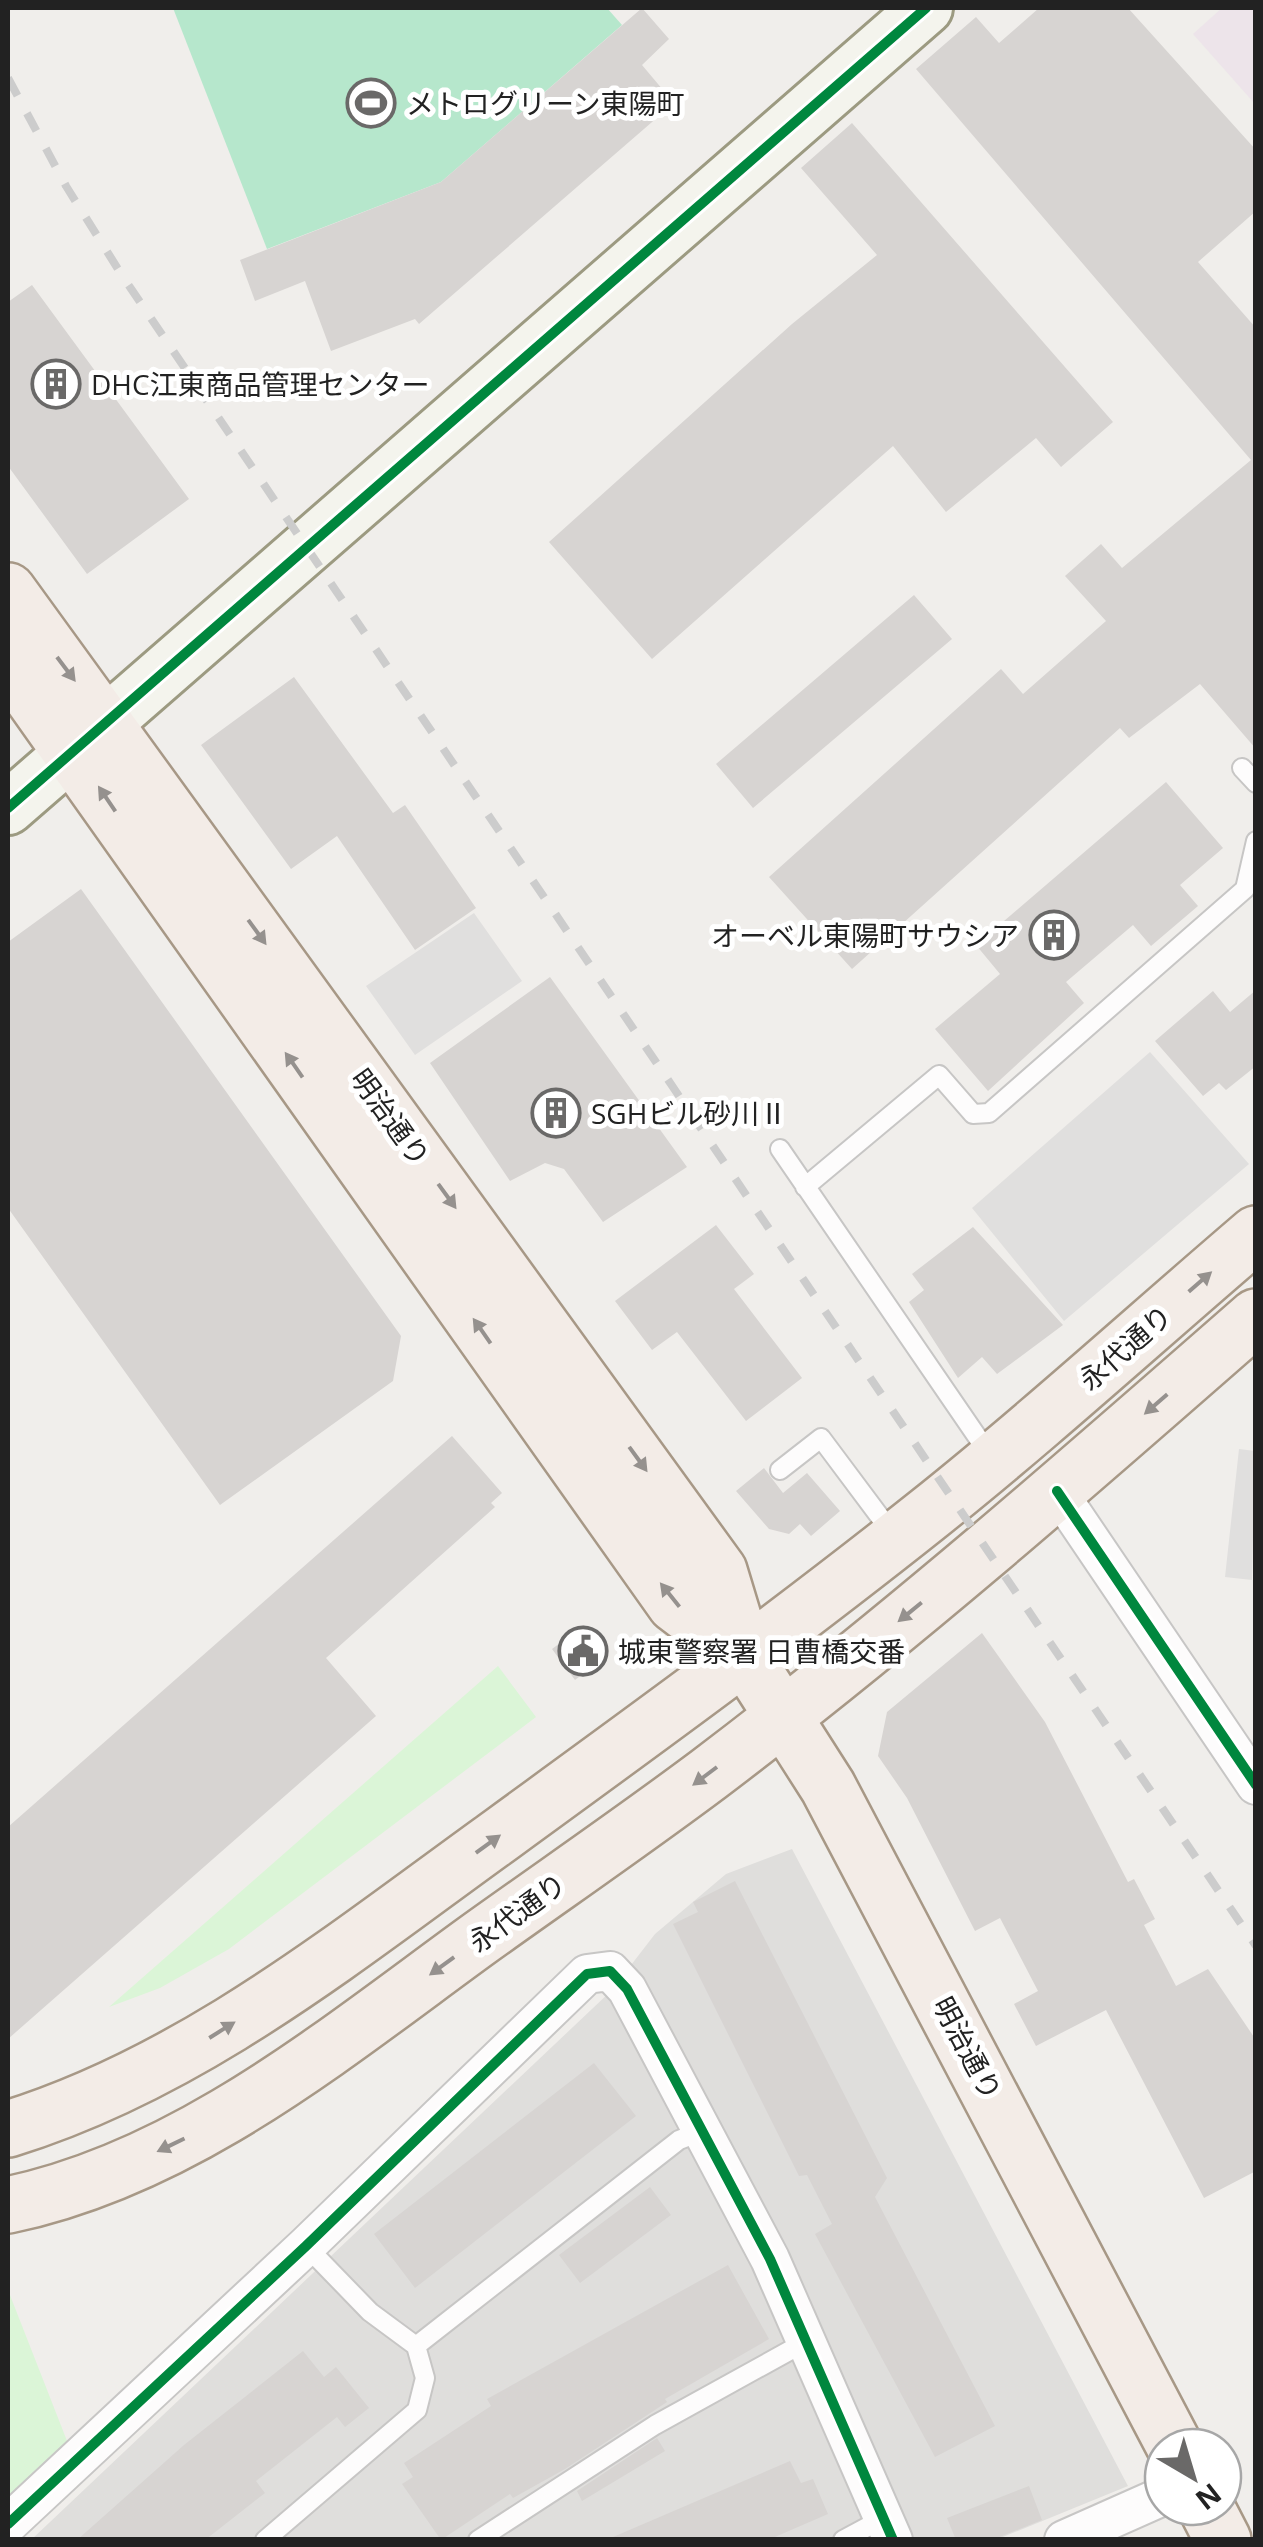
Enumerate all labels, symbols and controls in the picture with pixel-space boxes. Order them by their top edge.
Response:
sports icon: メトログリーン東陽町 [345,77,397,129]
place label: メトログリーン東陽町 [406,84,685,122]
building icon: DHC江東商品管理センター [30,358,82,410]
place label: DHC江東商品管理センター [91,365,430,403]
one-way arrow [55,656,75,682]
one-way arrow [98,786,117,813]
building icon: オーベル東陽町サウシア [1028,909,1080,961]
place label: オーベル東陽町サウシア [711,916,1019,954]
one-way arrow [247,919,266,945]
one-way arrow [285,1052,304,1078]
street label: 明治通り [343,1061,439,1173]
building icon: SGHビル砂川Ⅱ [530,1087,582,1139]
place label: SGHビル砂川Ⅱ [591,1094,787,1132]
one-way arrow [437,1182,457,1209]
one-way arrow [1187,1272,1212,1294]
street label: 永代通り [1070,1296,1180,1398]
one-way arrow [473,1317,492,1344]
one-way arrow [1144,1393,1169,1415]
one-way arrow [627,1446,647,1472]
one-way arrow [660,1583,681,1608]
one-way arrow [898,1601,923,1622]
public building icon: 城東警察署 日曹橋交番 [557,1625,609,1677]
place label: 城東警察署 日曹橋交番 [618,1632,905,1670]
one-way arrow [692,1765,718,1785]
one-way arrow [475,1835,501,1854]
street label: 永代通り [461,1864,573,1960]
one-way arrow [429,1956,455,1975]
street label: 明治通り [925,1990,1011,2106]
one-way arrow [208,2022,236,2039]
one-way arrow [156,2136,185,2153]
north arrow [1143,2427,1243,2527]
text: N [1188,2476,1230,2519]

